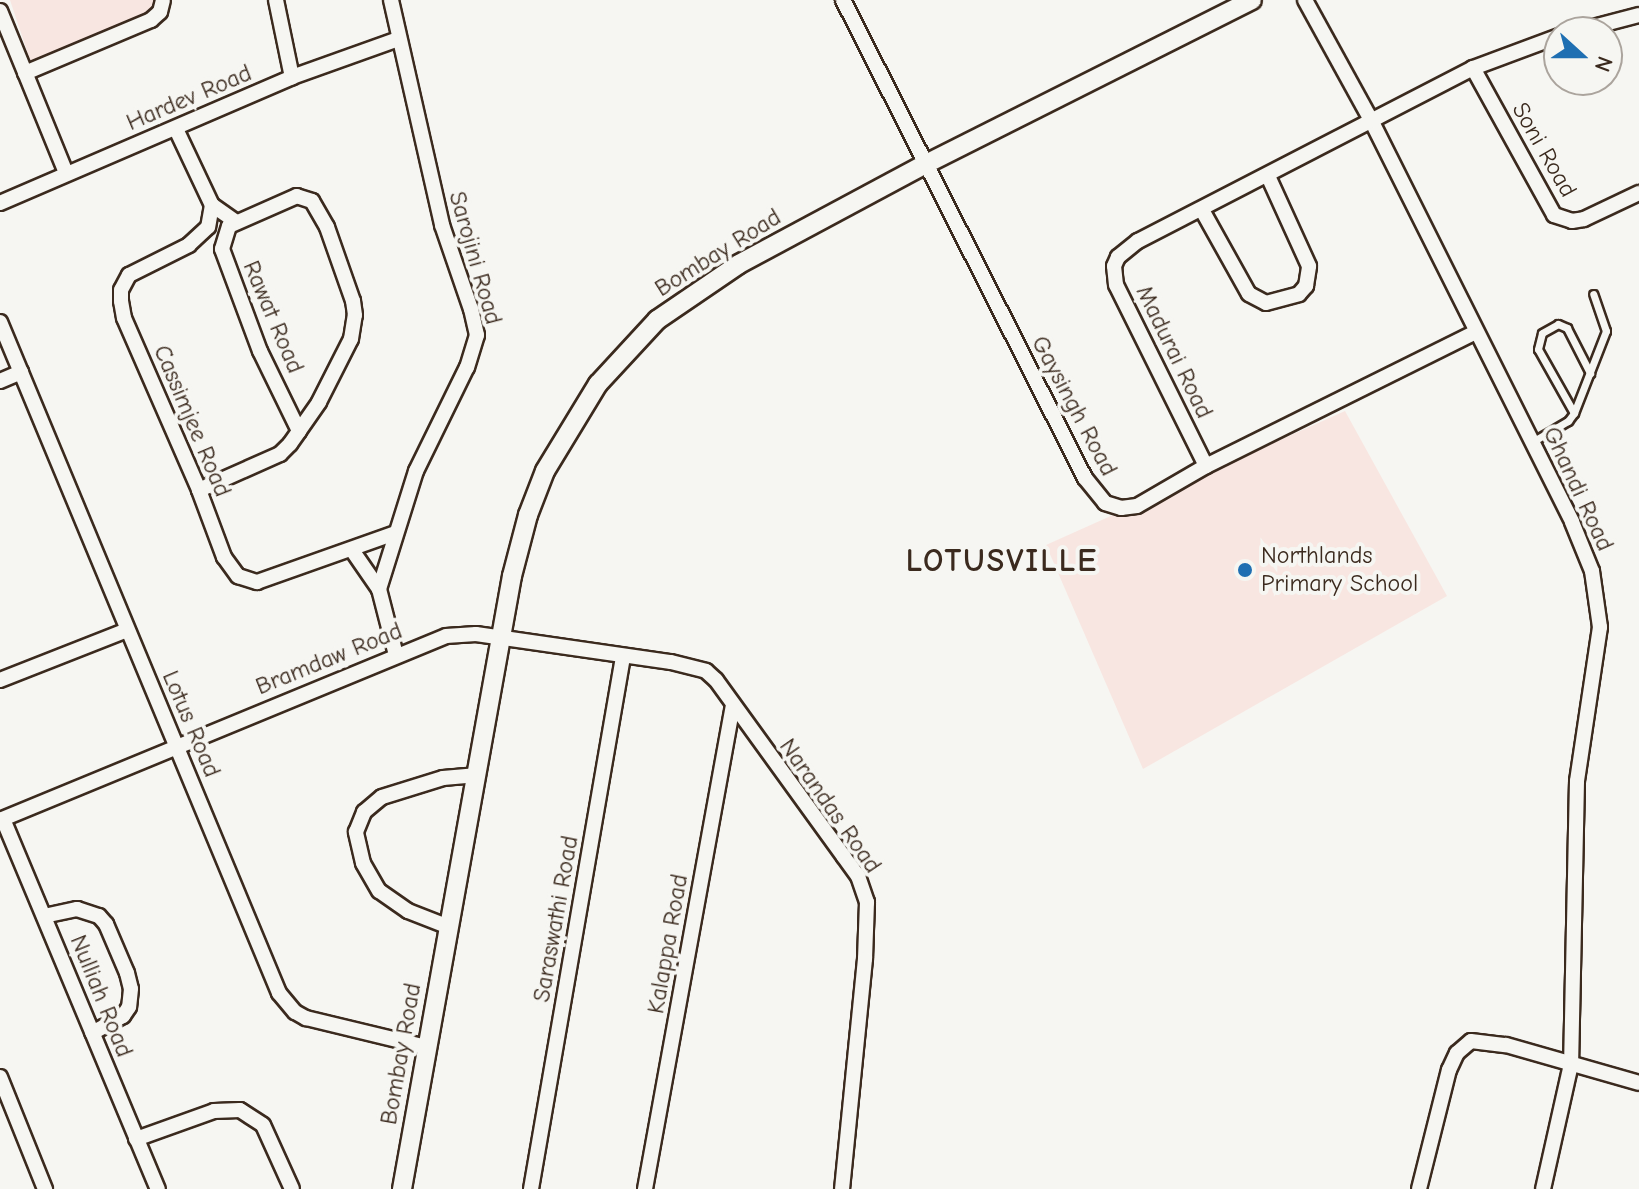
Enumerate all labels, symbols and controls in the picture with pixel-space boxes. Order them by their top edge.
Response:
north arrow [1543,16,1623,96]
text: N [1589,53,1618,75]
street label: Hardev Road [122,59,256,137]
street label: Soni Road [1505,98,1583,202]
street label: Sarojini Road [442,188,508,328]
street label: Bombay Road [650,203,786,303]
street label: Rawat Road [236,256,310,378]
street label: Madurai Road [1129,281,1219,423]
street label: Gaysingh Road [1025,331,1123,481]
street label: Cassimjee Road [147,341,237,501]
street label: Ghandi Road [1537,422,1619,556]
district label: LOTUSVILLE [906,542,1098,580]
place label: Northlands Primary School [1261,542,1418,598]
marker: Northlands Primary School [1236,561,1254,579]
street label: Bramdaw Road [252,617,406,701]
street label: Lotus Road [156,666,226,782]
street label: Narandas Road [773,733,887,879]
street label: Saraswathi Road [527,834,585,1004]
street label: Kalappa Road [642,872,694,1016]
street label: Nulliah Road [63,931,139,1061]
street label: Bombay Road [374,981,428,1127]

